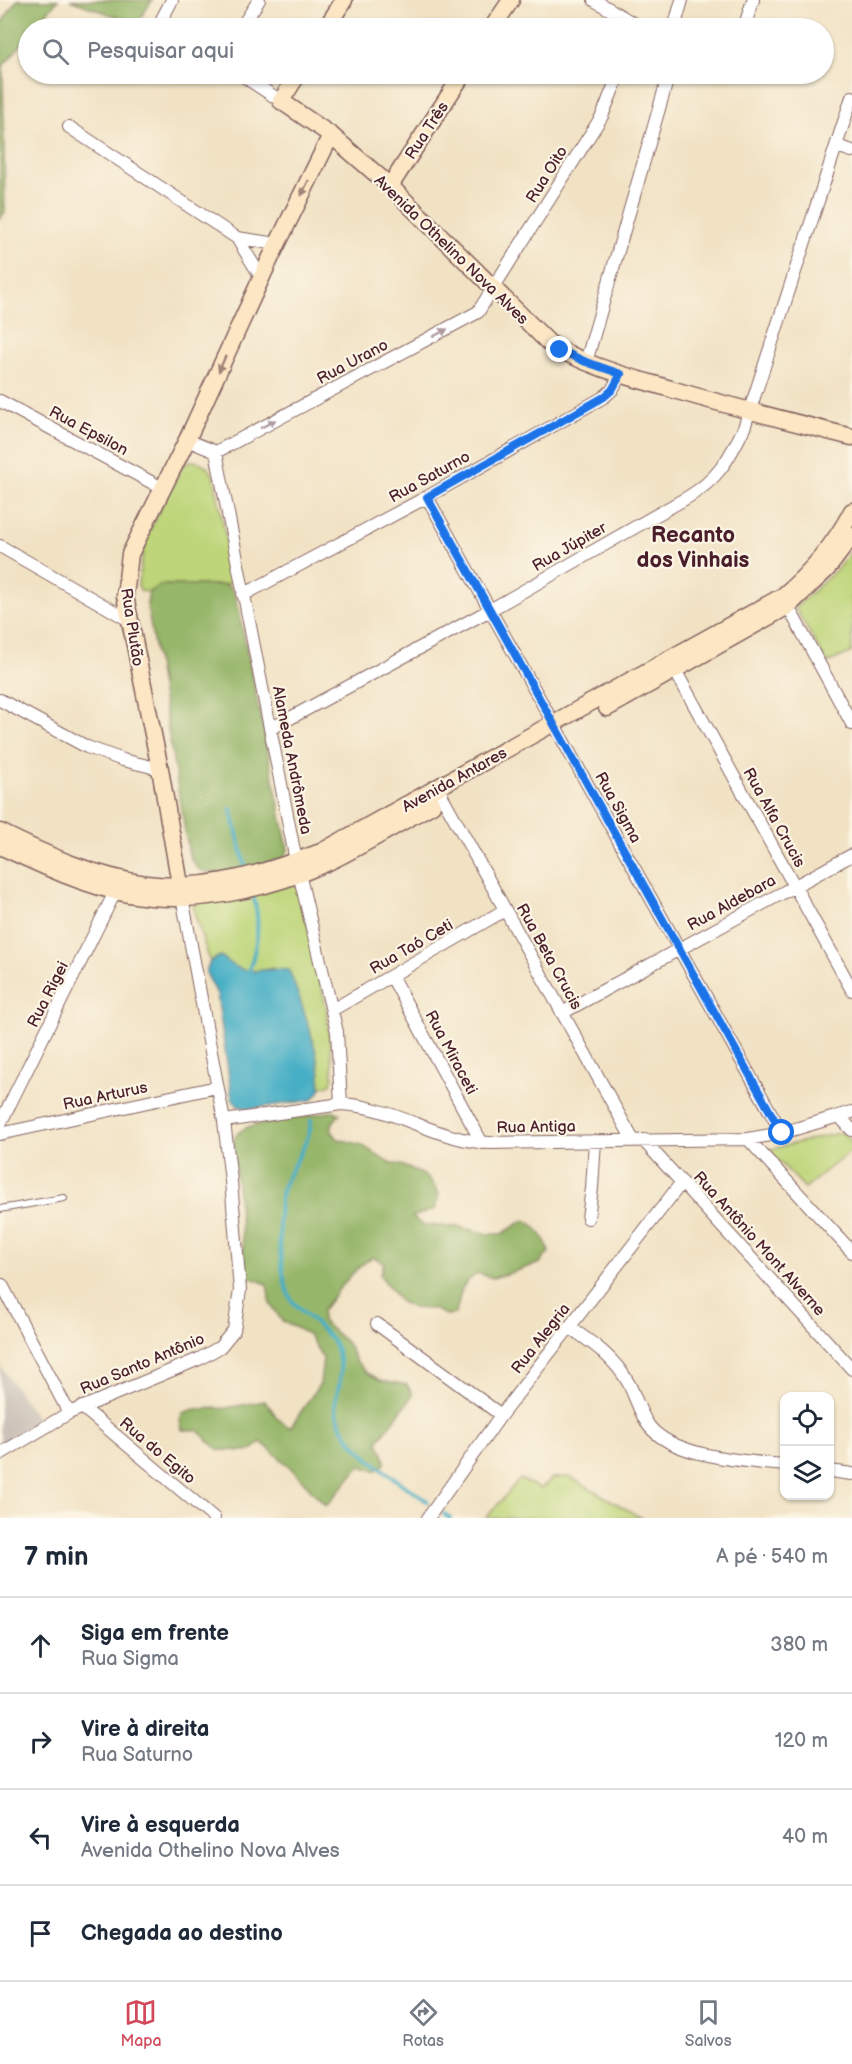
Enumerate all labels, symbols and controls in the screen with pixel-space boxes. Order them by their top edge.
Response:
search box [18,18,834,84]
icon: search [39,35,72,68]
text: Pesquisar aqui [87,38,234,65]
street label: Rua Três [402,98,453,163]
street label: Rua Oito [522,143,572,207]
street label: Avenida Othelino Nova Alves [370,171,532,329]
one-way arrow [301,179,310,196]
one-way arrow [432,328,449,338]
street label: Rua Urano [314,336,392,389]
route end [546,336,572,362]
one-way arrow [217,355,226,372]
street label: Rua Epsilon [46,403,131,460]
one-way arrow [260,419,277,429]
street label: Rua Saturno [386,447,474,507]
street label: Rua Júpiter [529,518,610,576]
district label: Recanto dos Vinhais [637,522,750,574]
street label: Rua Plutão [116,587,147,668]
street label: Alameda Andrômeda [268,684,315,836]
street label: Avenida Antares [399,744,510,817]
street label: Rua Alfa Crucis [738,765,809,871]
street label: Rua Sigma [590,769,645,847]
street label: Rua Aldebara [684,871,779,935]
street label: Rua Beta Crucis [512,900,586,1013]
street label: Rua Taó Ceti [367,916,457,979]
street label: Rua Rigei [24,959,73,1031]
street label: Rua Miraceti [421,1007,481,1098]
street label: Rua Arturus [61,1078,149,1115]
street label: Rua Antiga [496,1117,576,1138]
route start [768,1119,794,1145]
street label: Rua Antônio Mont Alverne [689,1168,829,1321]
street label: Rua Alegria [508,1300,575,1378]
street label: Rua Santo Antônio [78,1330,208,1399]
map controls [780,1392,834,1500]
button: locate [780,1392,834,1446]
street label: Rua do Egito [115,1414,199,1488]
button: layers [780,1446,834,1500]
text: 7 min [24,1542,88,1573]
text: A pé · 540 m [716,1545,828,1569]
text: Siga em frente [81,1620,229,1647]
icon: ahead [24,1629,57,1662]
text: 380 m [770,1633,828,1657]
text: Rua Sigma [81,1647,179,1671]
text: Vire à direita [81,1716,209,1743]
icon: right [24,1725,57,1758]
text: 120 m [775,1729,828,1753]
text: Rua Saturno [81,1743,193,1767]
text: Vire à esquerda [81,1812,240,1839]
icon: left [24,1821,57,1854]
text: 40 m [782,1825,828,1849]
text: Avenida Othelino Nova Alves [81,1839,340,1863]
icon: arrive [24,1917,57,1950]
text: Chegada ao destino [81,1920,283,1947]
tab: Mapa [120,1996,162,2051]
tab: Rotas [402,1996,444,2051]
tab: Salvos [685,1996,732,2051]

